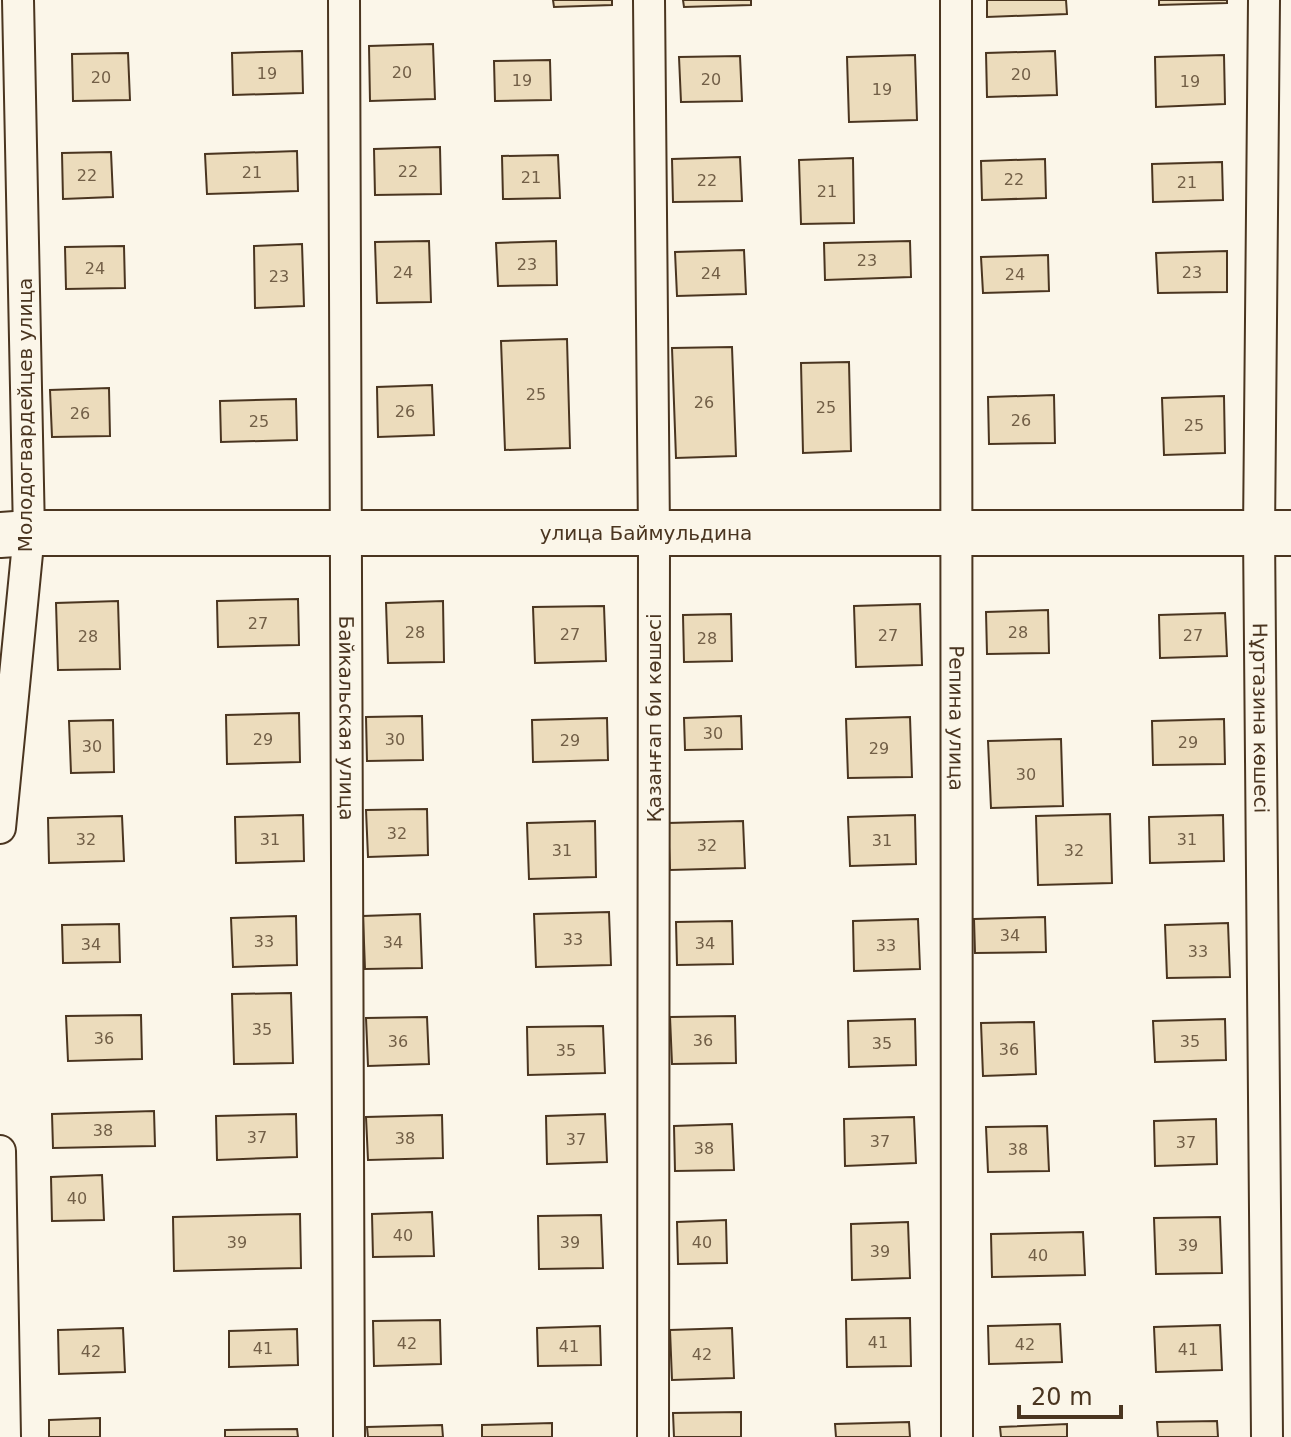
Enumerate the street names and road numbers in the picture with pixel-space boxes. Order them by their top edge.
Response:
street label: Молодогвардейцев улица [13,278,37,552]
street label: улица Баймульдина [540,521,752,545]
street label: Қазанғап би көшесі [642,613,666,823]
street label: Байкальская улица [334,615,359,821]
street label: Нұртазина көшесі [1248,623,1273,813]
street label: Репина улица [944,645,969,791]

